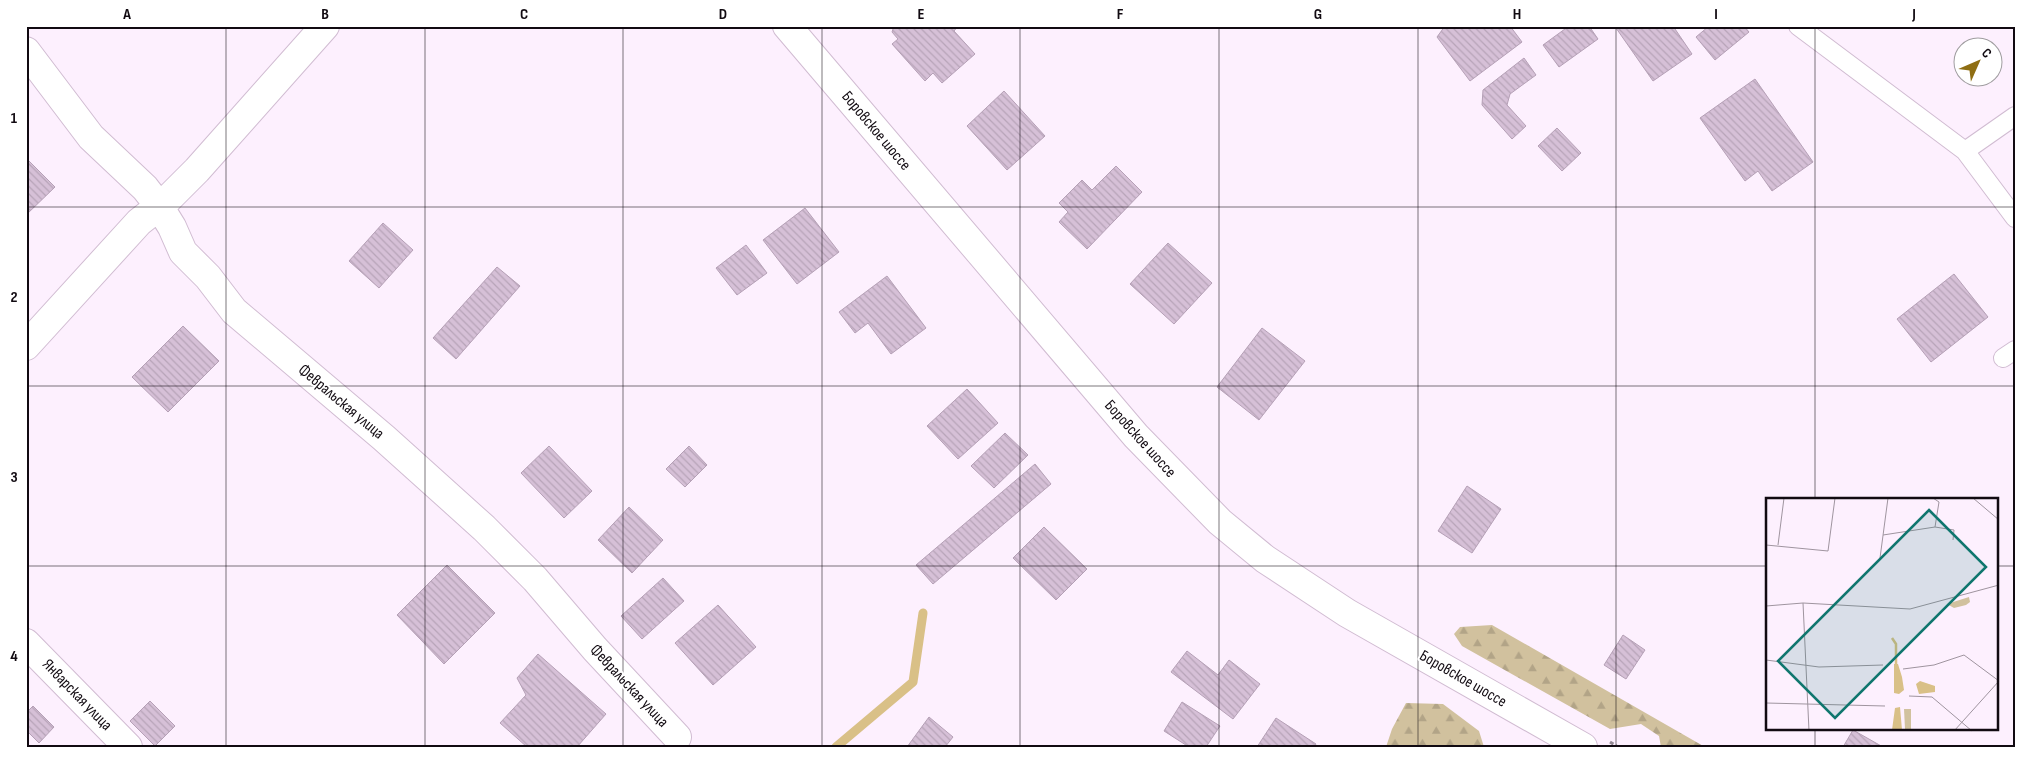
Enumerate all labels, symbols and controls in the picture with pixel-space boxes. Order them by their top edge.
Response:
text: A [122,5,131,24]
text: B [321,5,329,24]
text: C [520,5,528,24]
text: D [719,5,727,24]
text: E [918,5,925,24]
text: F [1117,5,1124,24]
text: G [1314,5,1322,24]
text: H [1513,5,1521,24]
text: I [1714,5,1718,24]
text: J [1911,5,1916,24]
north arrow [1954,38,2004,88]
text: С [1978,45,1995,62]
street label: Боровское шоссе [837,88,915,174]
text: 1 [11,109,18,128]
text: 2 [10,288,18,307]
street label: Февральская улица [294,361,388,443]
street label: Боровское шоссе [1100,396,1180,482]
text: 3 [10,468,18,487]
inset map [1766,498,1998,730]
street label: Февральская улица [586,641,672,731]
street label: Боровское шоссе [1416,646,1510,712]
text: 4 [10,647,18,666]
street label: Январская улица [38,655,116,735]

